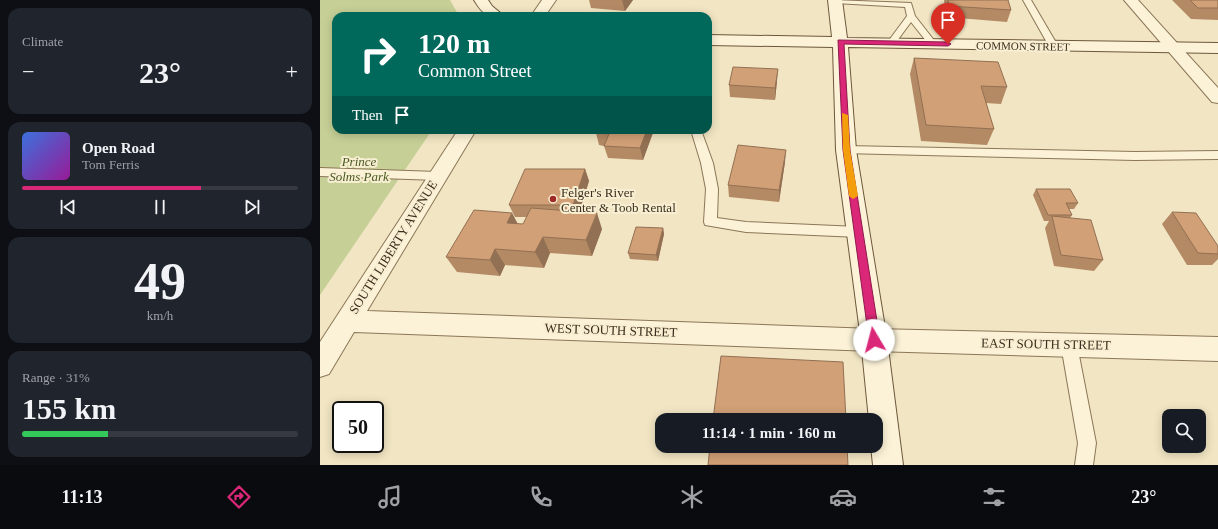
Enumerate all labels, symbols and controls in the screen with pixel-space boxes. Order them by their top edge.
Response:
pin [931,3,965,44]
icon: arrive [937,9,959,31]
icon: right [352,28,404,80]
text: 120 m [418,28,490,59]
text: Climate [22,34,63,49]
street label: COMMON STREET [976,39,1070,53]
text: 23° [139,56,181,89]
text: − [22,59,34,84]
text: + [286,59,298,84]
text: Common Street [418,61,532,81]
icon: arrive [391,104,413,126]
text: Then [352,107,383,123]
text: Open Road [82,140,155,156]
park label: Prince Solms Park [329,154,389,184]
text: Tom Ferris [82,157,139,172]
street label: SOUTH LIBERTY AVENUE [346,177,440,316]
place label: Felger's River Center & Toob Rental [561,185,676,215]
marker: Felger's River Center & Toob Rental [548,194,558,204]
icon: previous [57,196,79,218]
icon: pause [149,196,171,218]
icon: next [241,196,263,218]
text: 49 [134,253,186,310]
text: km/h [147,308,173,323]
position arrow [853,319,895,361]
street label: WEST SOUTH STREET [544,320,678,340]
street label: EAST SOUTH STREET [981,335,1111,353]
text: Range · 31% [22,370,90,385]
text: 155 km [22,392,116,425]
speed limit sign: 50 [332,401,384,453]
map controls [1162,409,1206,453]
button: search [1162,409,1206,453]
text: 11:14 · 1 min · 160 m [702,425,836,441]
icon: directions [225,483,253,511]
icon: music [376,483,404,511]
icon: phone [527,483,555,511]
icon: climate [678,483,706,511]
icon: car [829,483,857,511]
icon: filters [980,483,1008,511]
text: 11:13 [61,487,103,507]
text: 23° [1131,487,1156,507]

